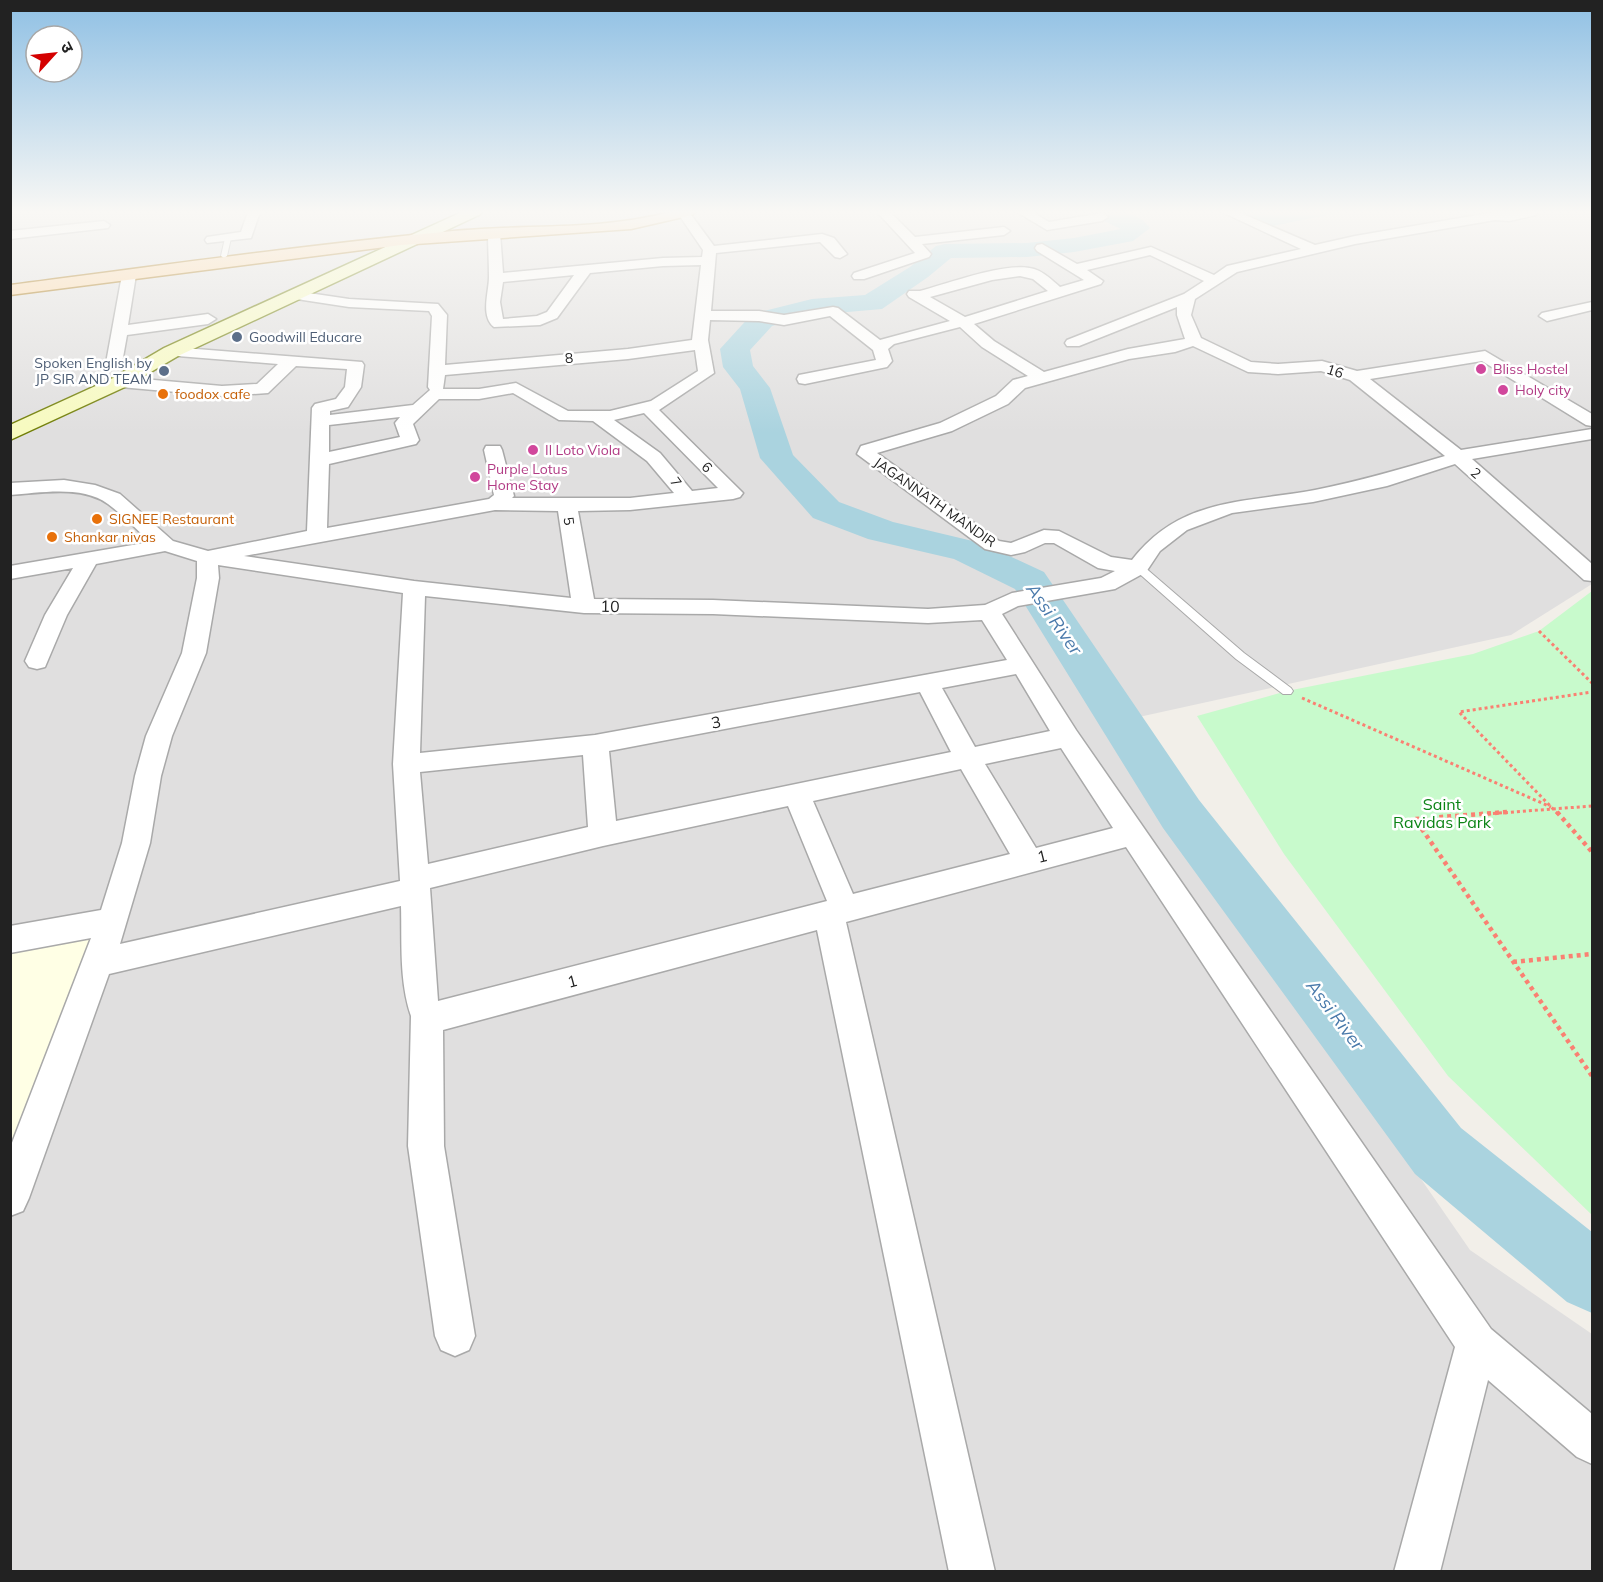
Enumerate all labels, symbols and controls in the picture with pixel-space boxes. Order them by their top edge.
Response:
north arrow [24,24,84,84]
text: उ [56,38,79,56]
place label: Goodwill Educare [249,328,362,346]
marker: Goodwill Educare [230,330,244,344]
street label: 8 [564,349,574,367]
place label: Spoken English by JP SIR AND TEAM [34,354,153,388]
street label: 16 [1324,360,1346,382]
place label: Bliss Hostel [1493,360,1568,378]
marker: Bliss Hostel [1474,362,1488,376]
marker: Spoken English by JP SIR AND TEAM [157,364,171,378]
place label: Holy city [1515,381,1571,399]
marker: Holy city [1496,383,1510,397]
place label: foodox cafe [175,385,250,403]
marker: foodox cafe [156,387,170,401]
place label: Il Loto Viola [545,441,620,459]
marker: Il Loto Viola [526,443,540,457]
street label: JAGANNATH MANDIR [871,453,1000,551]
street label: 6 [698,458,716,476]
place label: Purple Lotus Home Stay [487,460,568,494]
street label: 2 [1467,463,1485,483]
marker: Purple Lotus Home Stay [468,470,482,484]
street label: 7 [666,473,686,491]
place label: SIGNEE Restaurant [109,510,234,528]
marker: SIGNEE Restaurant [90,512,104,526]
street label: 5 [560,516,578,526]
place label: Shankar nivas [64,528,156,546]
marker: Shankar nivas [45,530,59,544]
water label: Assi River [1021,578,1088,660]
street label: 10 [600,596,620,616]
street label: 3 [710,711,722,733]
park label: Saint Ravidas Park [1393,794,1492,832]
street label: 1 [1035,845,1049,867]
street label: 1 [565,970,579,992]
water label: Assi River [1301,974,1370,1056]

